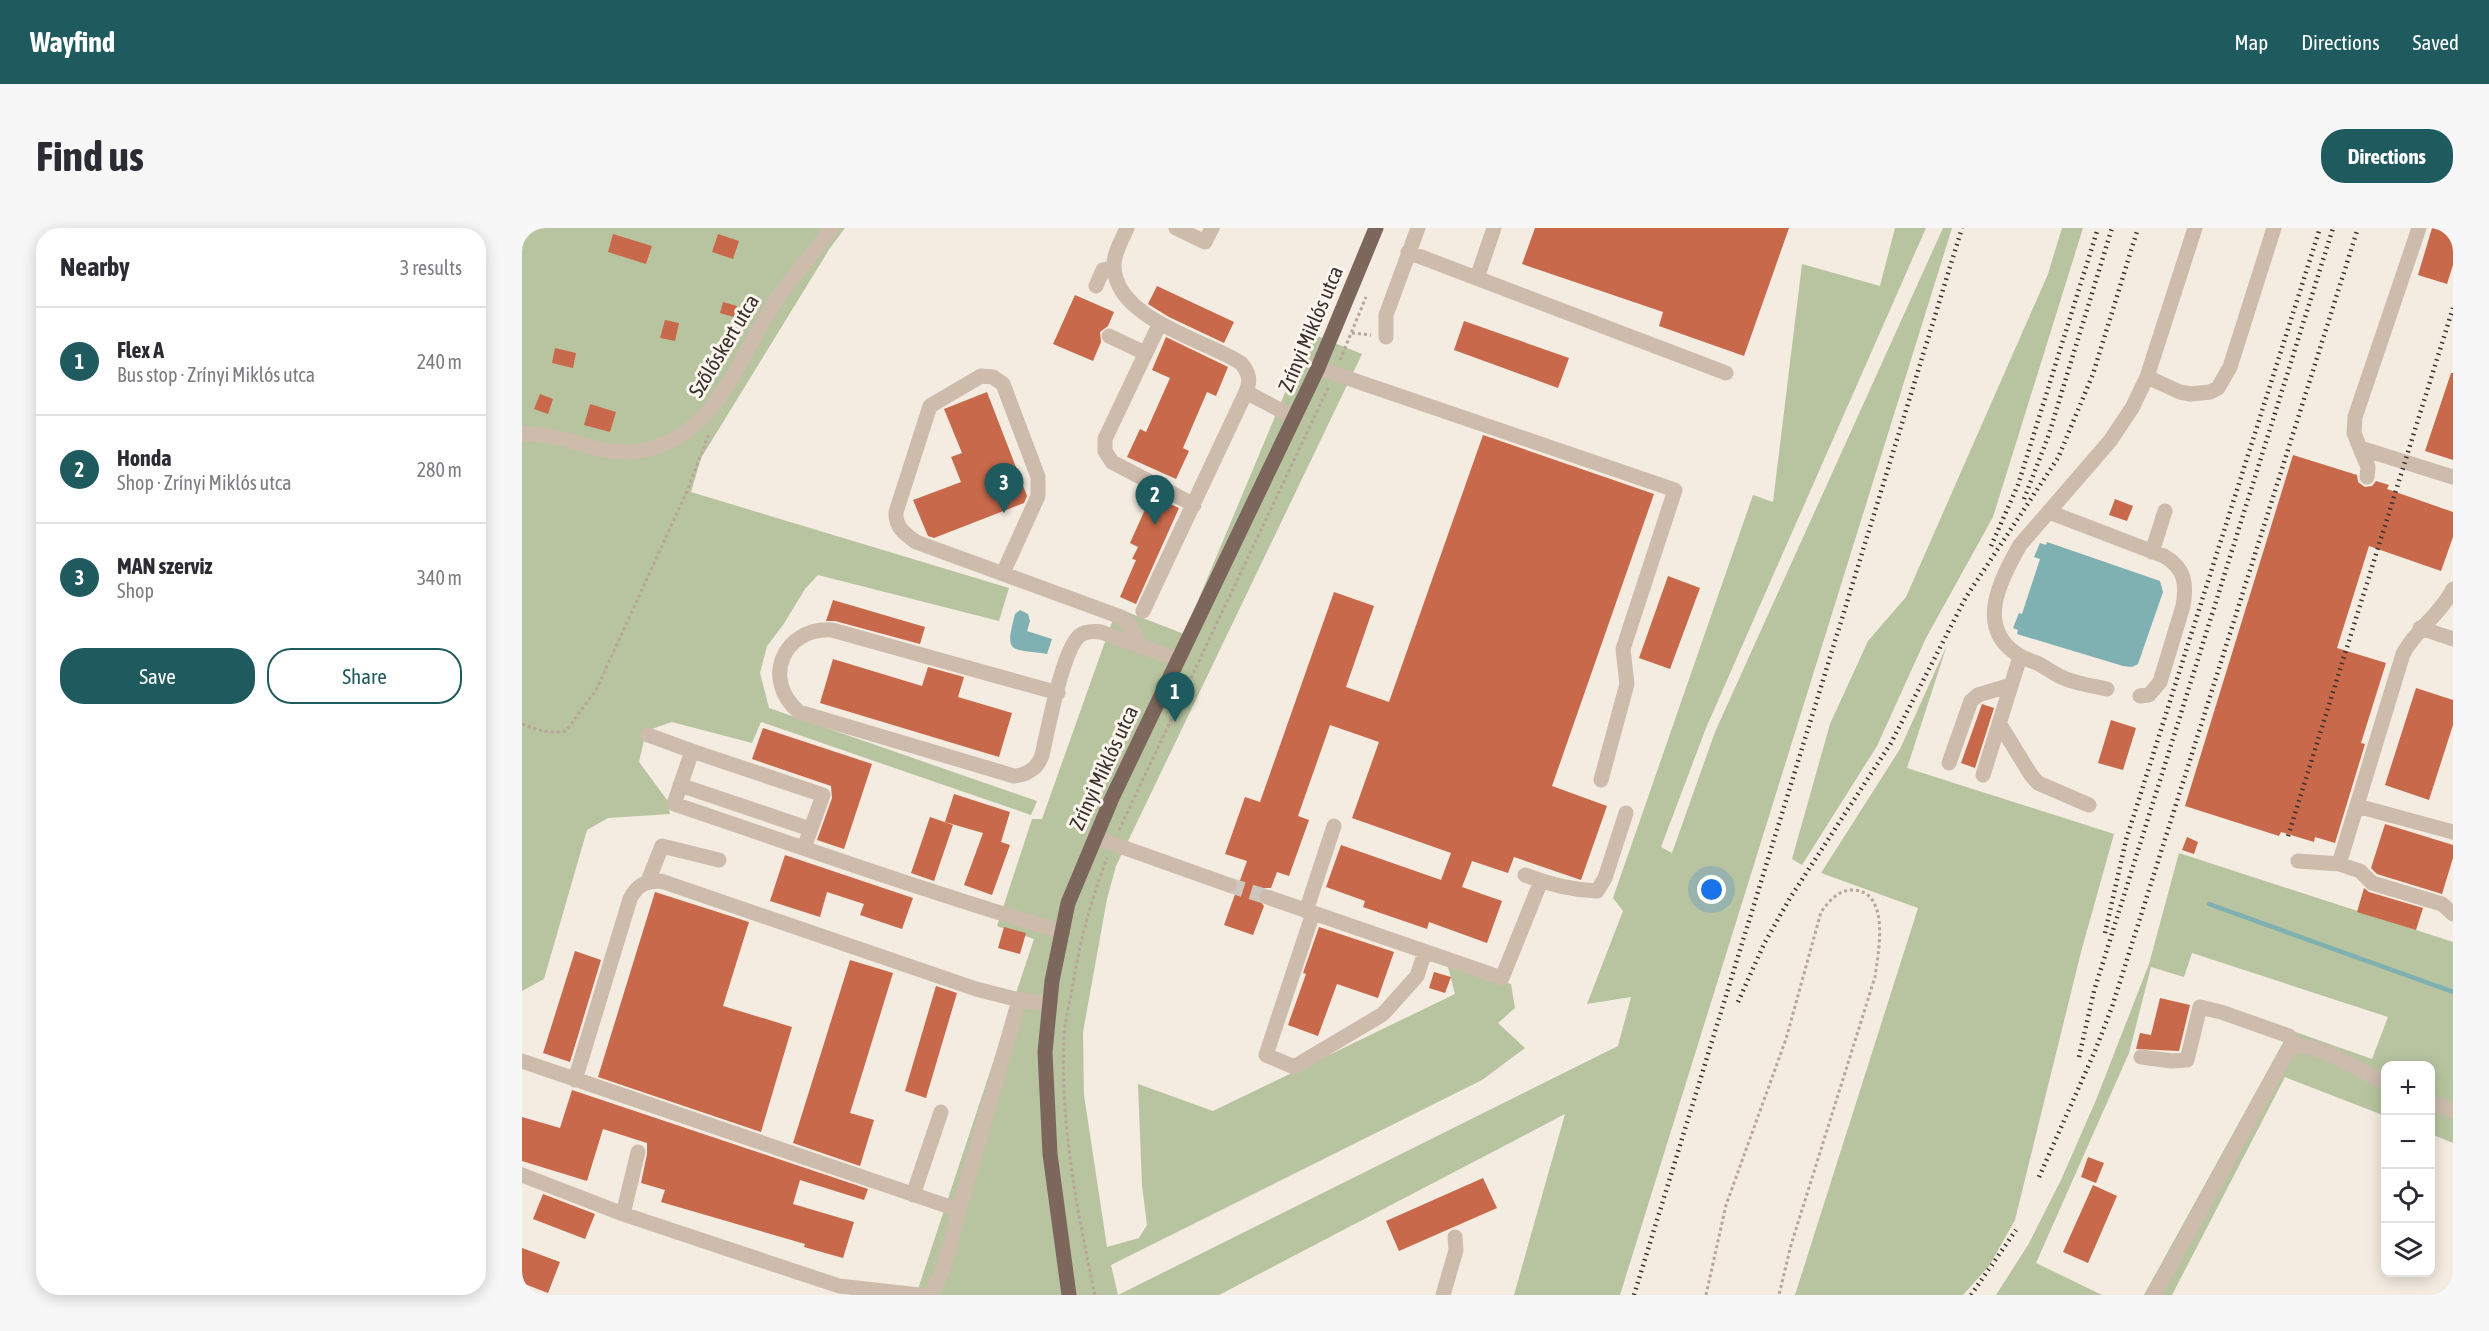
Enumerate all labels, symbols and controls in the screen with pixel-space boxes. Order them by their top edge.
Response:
text: Wayfind [30,26,115,58]
text: Map [2234,30,2268,54]
text: Directions [2301,30,2380,54]
text: Saved [2413,30,2459,54]
button: Directions [2321,129,2453,183]
text: Find us [36,132,144,180]
text: Nearby [60,252,130,282]
text: 3 results [400,256,462,279]
street label: Zrínyi Miklós utca [1273,262,1347,395]
street label: Szőlőskert utca [683,290,763,401]
text: Flex A [117,337,164,363]
text: 1 [75,350,84,373]
text: 240 m [417,350,462,373]
text: Bus stop · Zrínyi Miklós utca [117,363,315,386]
text: Honda [117,445,171,471]
text: 2 [75,458,84,481]
text: 280 m [417,458,462,481]
pin: 3 [984,464,1024,513]
text: Shop · Zrínyi Miklós utca [117,471,292,494]
pin: 2 [1136,476,1174,525]
text: MAN szerviz [117,553,213,579]
text: 3 [75,566,84,589]
text: 340 m [417,566,462,589]
text: Shop [117,579,154,602]
button: Save [60,648,255,704]
button: Share [267,648,462,704]
pin: 1 [1156,672,1194,722]
street label: Zrínyi Miklós utca [1064,702,1142,833]
your location [1697,875,1726,904]
map controls [2381,1061,2435,1277]
button: + [2381,1061,2435,1115]
button: − [2381,1115,2435,1169]
button: locate [2381,1169,2435,1223]
button: layers [2381,1223,2435,1277]

